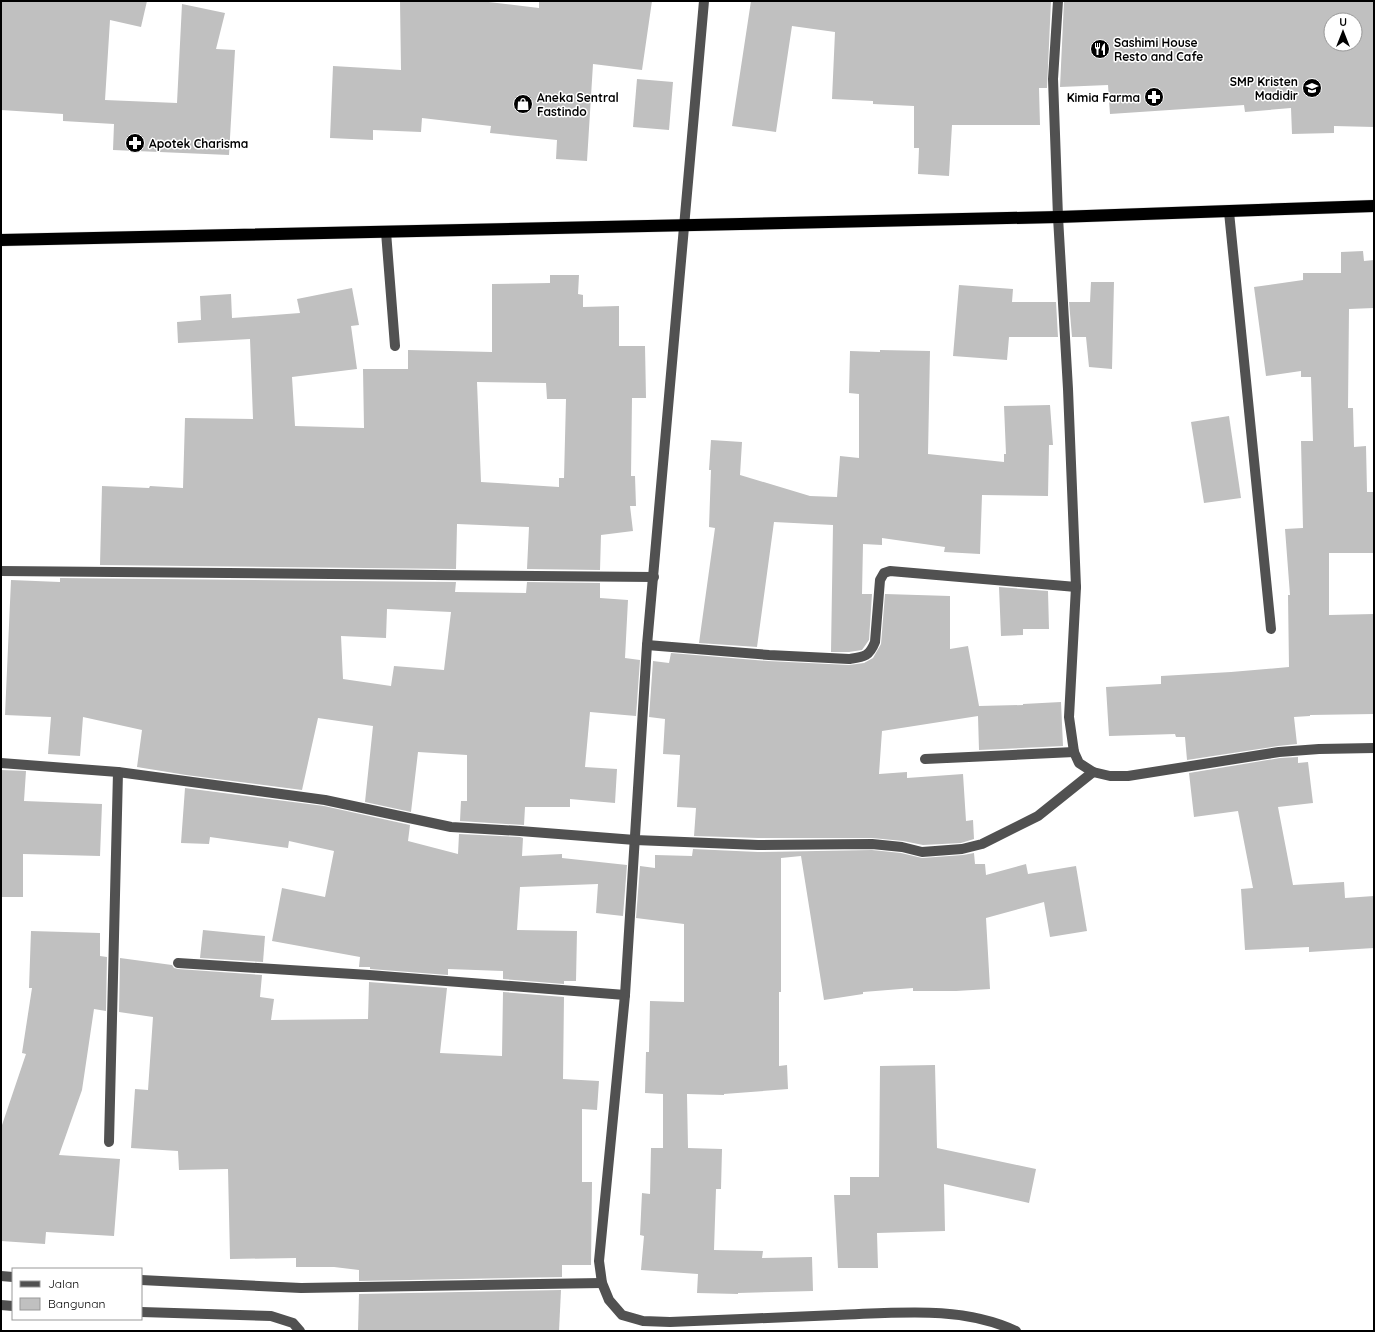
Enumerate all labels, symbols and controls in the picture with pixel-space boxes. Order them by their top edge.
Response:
north arrow [1323,12,1363,52]
text: U [1339,15,1347,29]
place label: Sashimi House Resto and Cafe [1114,35,1203,64]
restaurant icon: Sashimi House Resto and Cafe [1089,38,1111,60]
place label: SMP Kristen Madidir [1230,74,1298,103]
school or university icon: SMP Kristen Madidir [1301,77,1323,99]
pharmacy icon: Kimia Farma [1143,86,1165,108]
place label: Aneka Sentral Fastindo [537,90,619,119]
place label: Kimia Farma [1067,90,1140,105]
shop icon: Aneka Sentral Fastindo [512,93,534,115]
pharmacy icon: Apotek Charisma [124,132,146,154]
place label: Apotek Charisma [149,136,248,151]
legend [12,1268,142,1320]
text: Jalan [48,1276,79,1291]
text: Bangunan [48,1296,105,1311]

